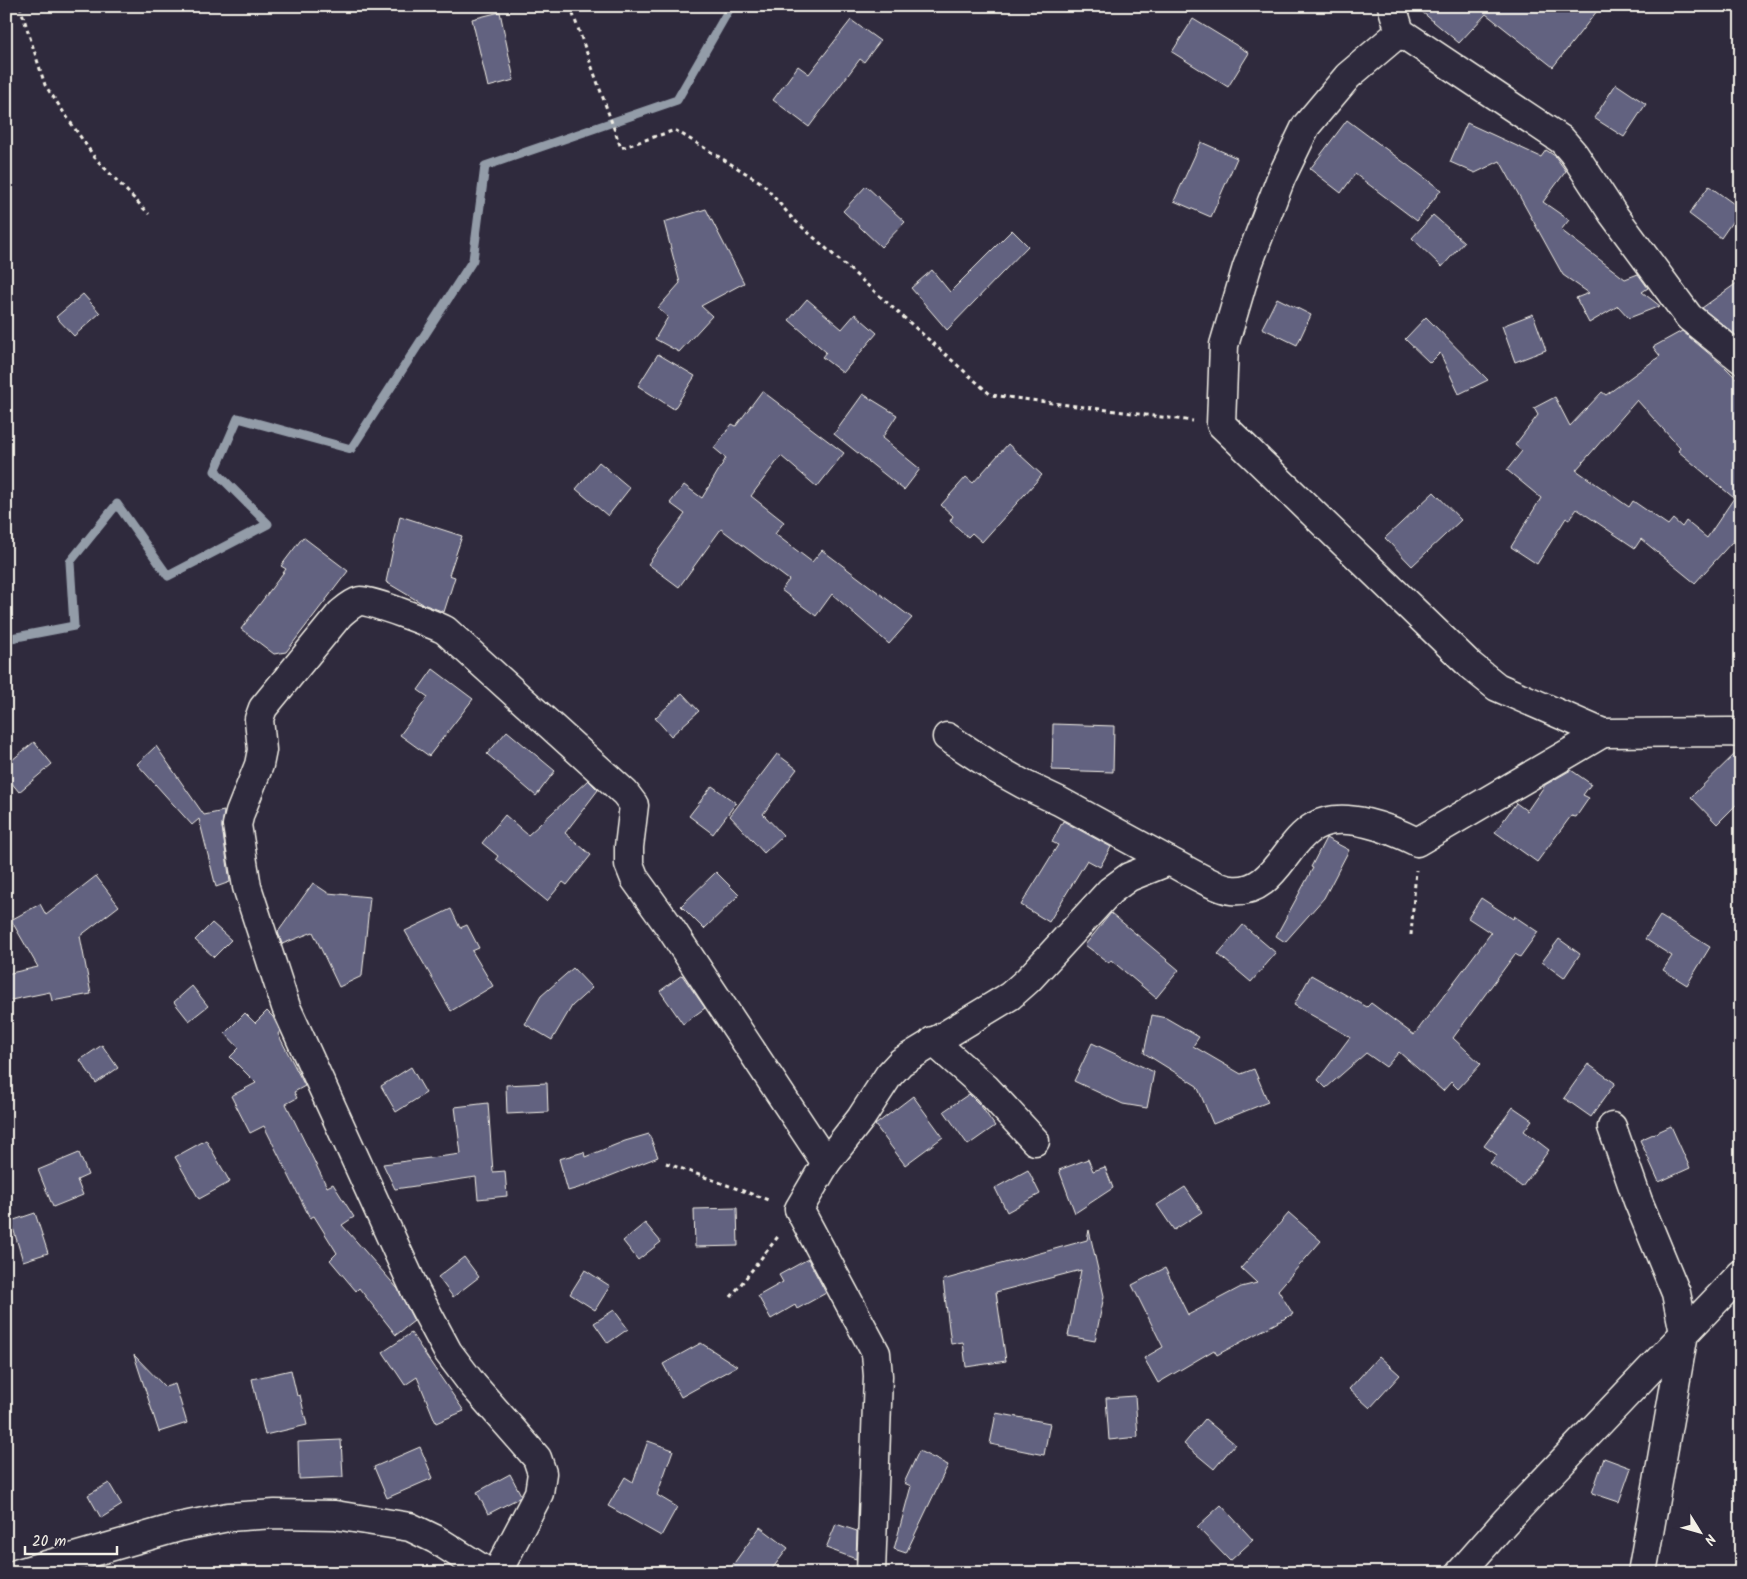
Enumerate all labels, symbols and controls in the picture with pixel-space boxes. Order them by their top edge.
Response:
north arrow [1674,1506,1724,1556]
scale bar [25,1524,118,1556]
text: N [1698,1529,1721,1549]
text: 20 m [32,1530,66,1554]

